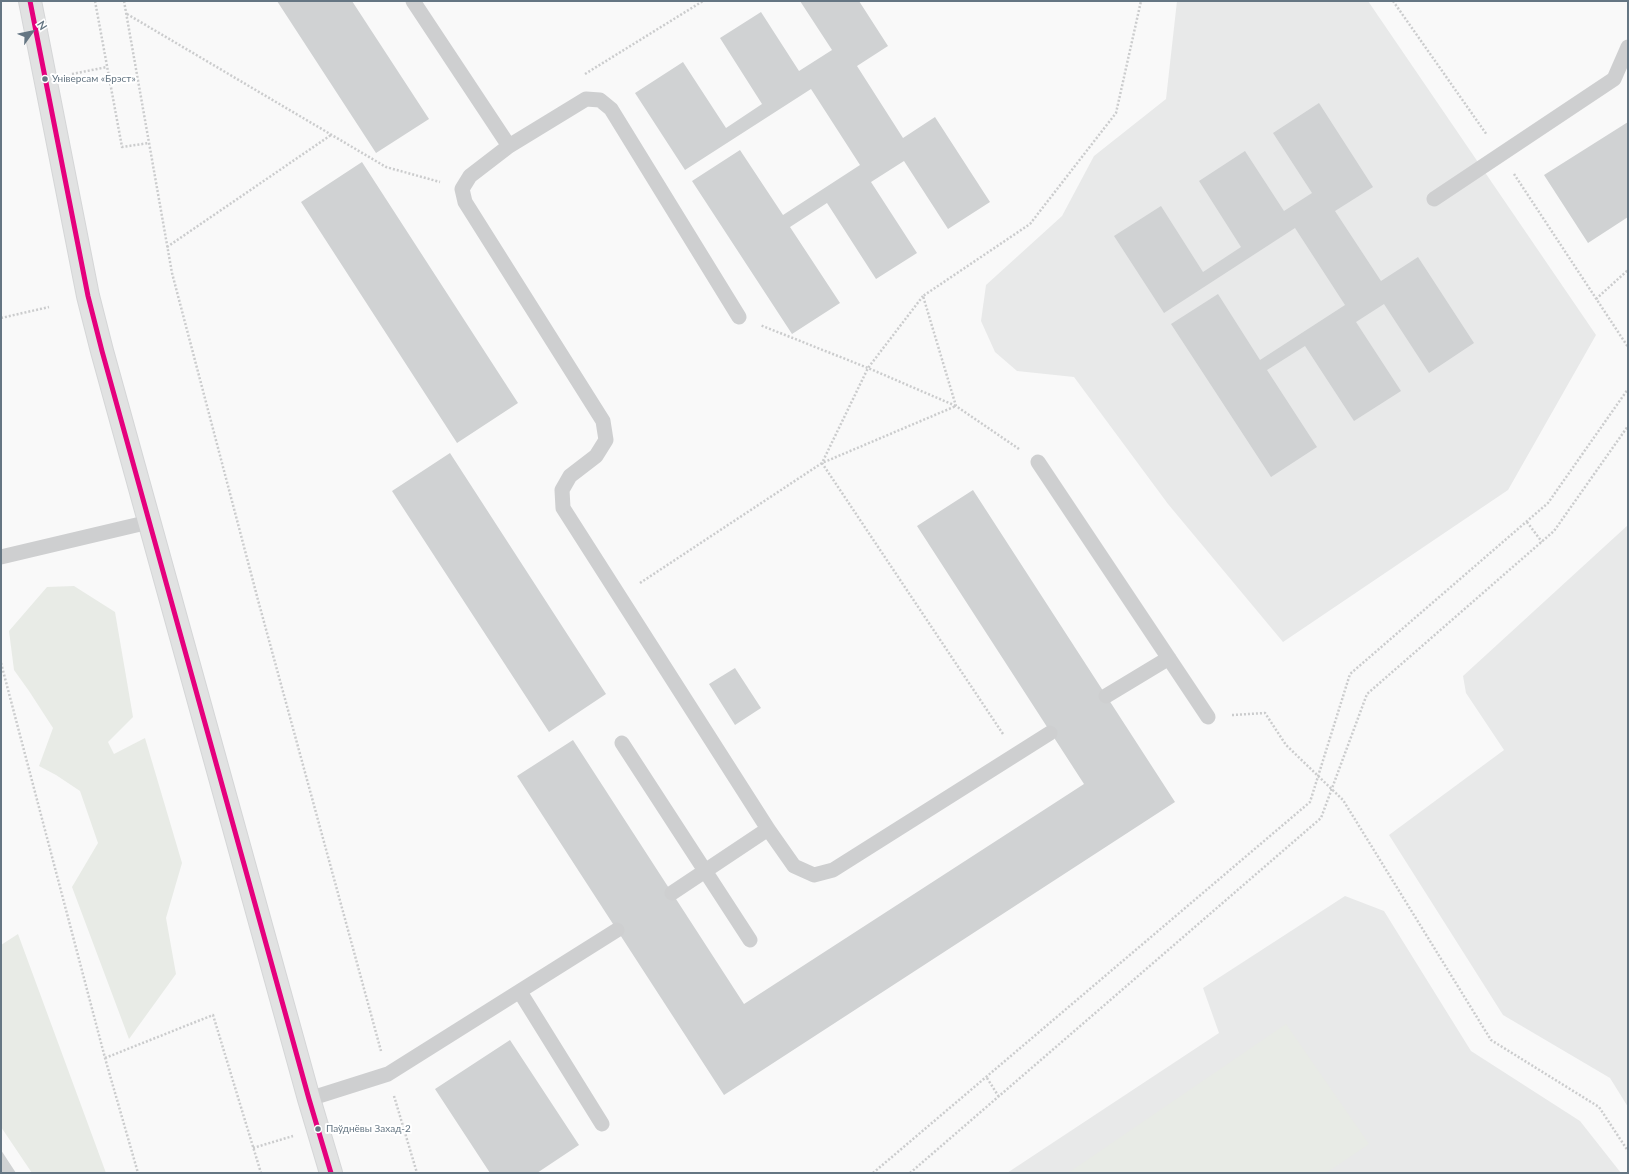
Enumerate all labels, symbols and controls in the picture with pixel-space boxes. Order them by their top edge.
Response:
north arrow [12,12,52,52]
text: N [35,18,50,32]
place label: Універсам «Брэст» [52,73,136,85]
marker: Універсам «Брэст» [40,74,50,84]
place label: Паўднёвы Захад-2 [326,1123,411,1135]
marker: Паўднёвы Захад-2 [313,1124,323,1134]

